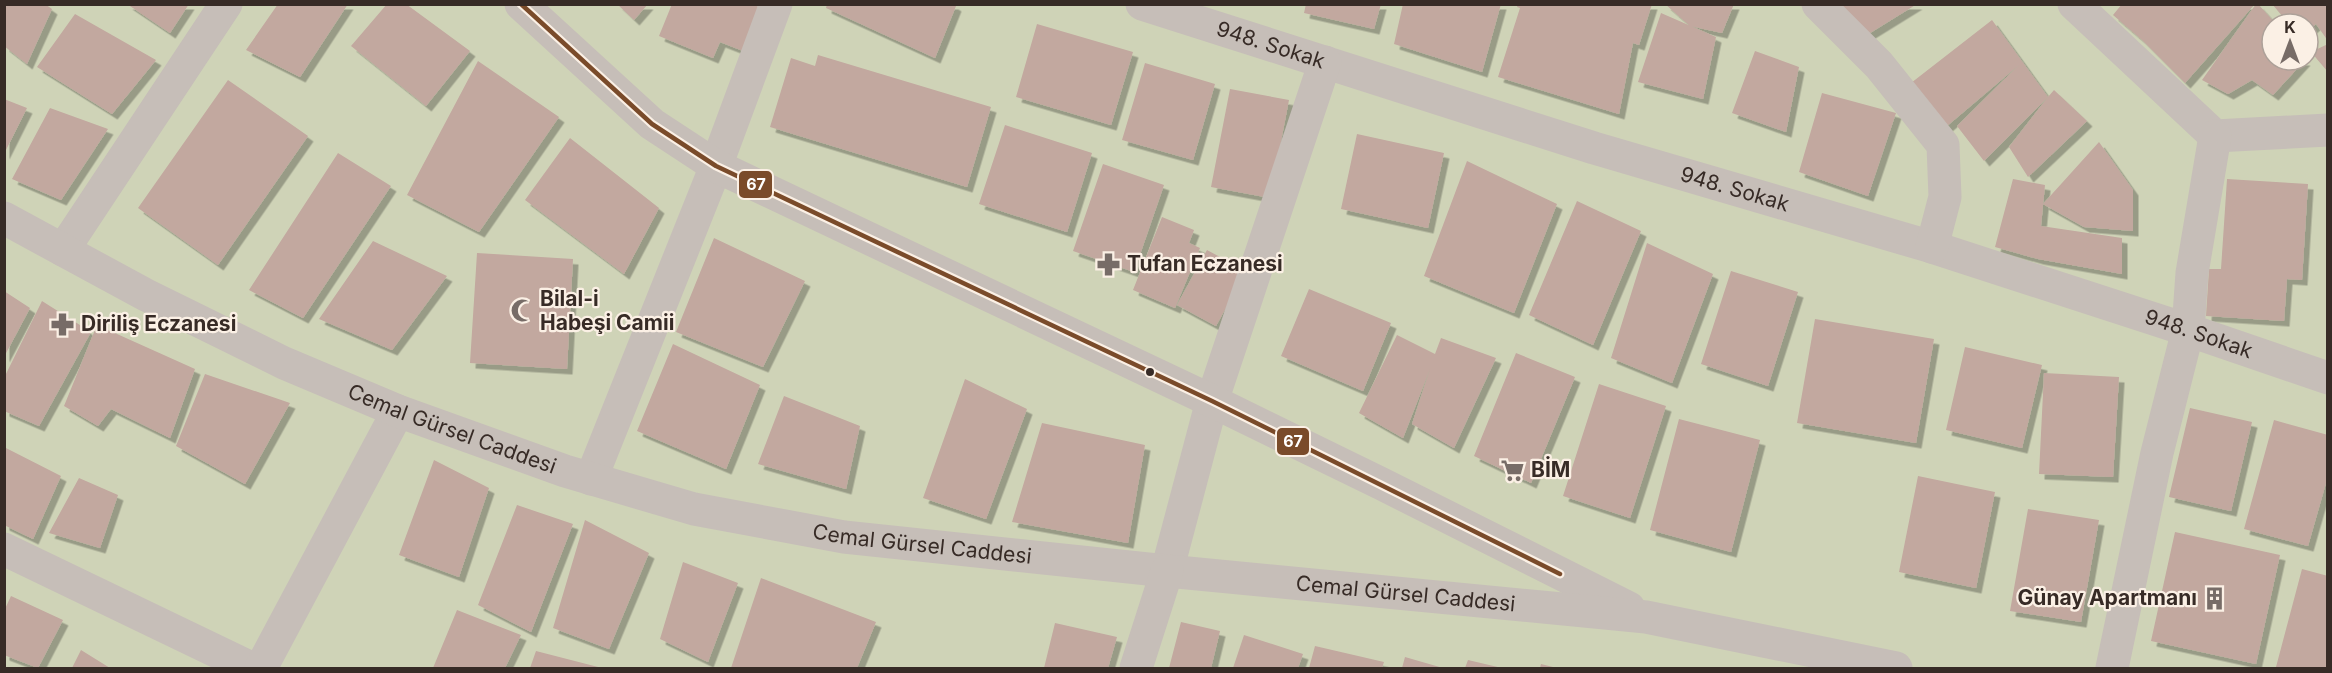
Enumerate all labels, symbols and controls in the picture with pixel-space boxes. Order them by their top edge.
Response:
north arrow [2260,12,2320,72]
street label: 948. Sokak [1214,16,1328,74]
text: K [2284,17,2296,37]
street label: 948. Sokak [1678,161,1793,217]
line badge: 67 [738,170,773,199]
text: 67 [746,174,766,194]
pharmacy icon: Tufan Eczanesi [1096,251,1122,277]
place label: Tufan Eczanesi [1127,251,1283,276]
place label: Bilal-i Habeşi Camii [540,286,674,335]
mosque icon: Bilal-i Habeşi Camii [509,298,535,324]
street label: 948. Sokak [2142,304,2256,363]
pharmacy icon: Diriliş Eczanesi [50,311,76,337]
place label: Diriliş Eczanesi [81,311,236,336]
unlabelled marker [1144,366,1156,378]
street label: Cemal Gürsel Caddesi [344,378,560,479]
line badge: 67 [1276,427,1310,456]
text: 67 [1283,431,1303,451]
place label: BİM [1531,456,1570,482]
supermarket icon: BİM [1500,457,1526,483]
street label: Cemal Gürsel Caddesi [811,518,1033,569]
street label: Cemal Gürsel Caddesi [1295,570,1516,616]
place label: Günay Apartmanı [2018,585,2197,610]
building icon: Günay Apartmanı [2202,585,2228,611]

